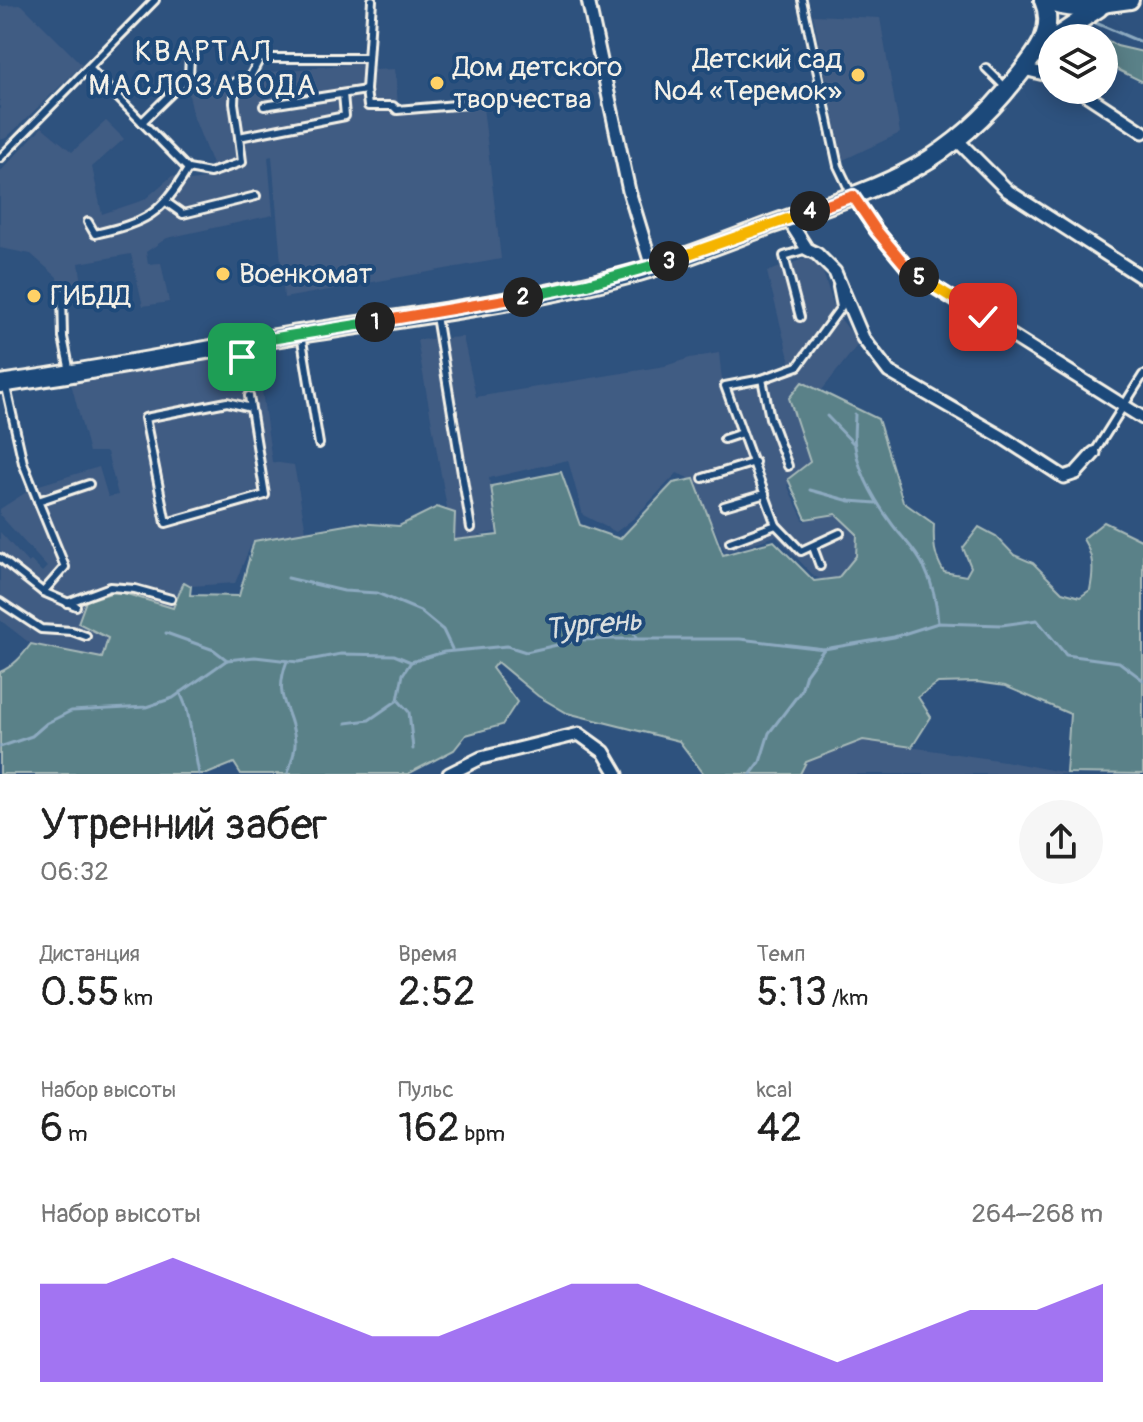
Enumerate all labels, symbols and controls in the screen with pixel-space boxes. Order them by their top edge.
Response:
map controls [1038,24,1118,104]
button: layers [1038,24,1118,104]
district label: КВАРТАЛ МАСЛОЗАВОДА [88,33,318,104]
place label: Детский сад №4 «Теремок» [653,42,842,109]
place label: Дом детского творчества [452,50,622,117]
marker: Детский сад №4 «Теремок» [849,66,867,84]
marker: Дом детского творчества [428,74,446,92]
pin: 4 [790,191,830,231]
text: 4 [804,197,816,225]
pin: 3 [649,241,689,281]
text: 3 [663,247,675,275]
place label: Военкомат [239,257,373,292]
pin: 5 [899,257,939,297]
text: 5 [913,263,925,291]
marker: Военкомат [214,265,232,283]
pin: 2 [503,277,543,317]
place label: ГИБДД [50,279,132,314]
text: 2 [517,283,529,311]
pin [949,283,1017,351]
marker: ГИБДД [25,287,43,305]
icon: check [961,295,1005,339]
pin: 1 [355,302,395,342]
text: 1 [371,308,379,336]
pin [208,323,276,391]
icon: arrive [220,335,264,379]
water label: Тургень [543,601,644,648]
text: Утренний забег [40,798,327,853]
button: share [1019,800,1103,884]
text: 06:32 [40,856,109,888]
text: Дистанция [40,940,140,968]
text: Время [398,940,457,968]
text: Темп [757,940,805,968]
text: 0.55 [40,968,119,1017]
text: 2:52 [398,968,475,1017]
text: 5:13 [757,968,827,1017]
text: km [119,984,153,1012]
text: /km [827,984,868,1012]
text: Набор высоты [40,1076,176,1104]
text: Пульс [398,1076,454,1104]
text: kcal [757,1076,792,1104]
text: 6 [40,1104,63,1153]
text: 162 [398,1104,460,1153]
text: 42 [757,1104,802,1153]
text: m [63,1120,88,1148]
text: bpm [460,1120,505,1148]
text: Набор высоты [40,1198,201,1230]
text: 264–268 m [971,1198,1103,1230]

